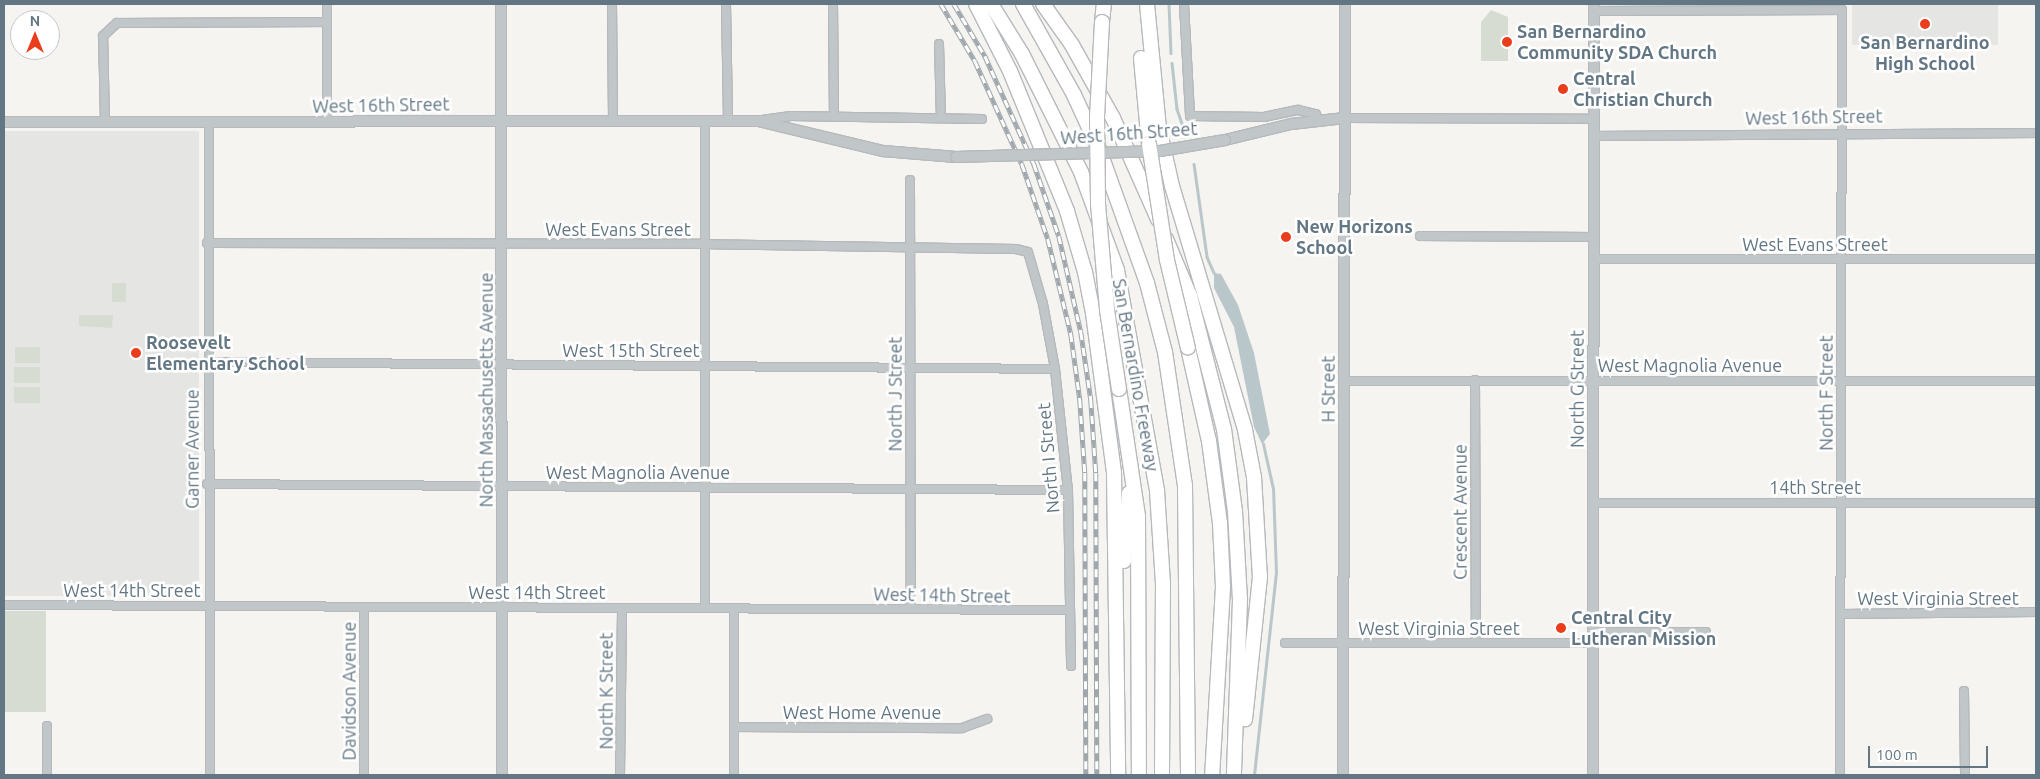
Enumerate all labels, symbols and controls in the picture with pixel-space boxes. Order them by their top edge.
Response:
north arrow [10,10,60,60]
text: N [30,13,40,29]
marker: San Bernardino High School [1919,18,1931,30]
place label: San Bernardino Community SDA Church [1517,21,1717,64]
place label: San Bernardino High School [1860,32,1990,74]
marker: San Bernardino Community SDA Church [1501,36,1513,48]
place label: Central Christian Church [1573,68,1712,110]
marker: Central Christian Church [1557,83,1569,95]
street label: West 16th Street [312,93,450,117]
street label: West 16th Street [1745,105,1883,129]
street label: West 16th Street [1060,117,1198,149]
place label: New Horizons School [1296,216,1413,258]
street label: West Evans Street [545,218,691,240]
marker: New Horizons School [1280,231,1292,243]
street label: West Evans Street [1742,233,1888,255]
street label: North Massachusetts Avenue [475,273,497,507]
street label: San Bernardino Freeway [1108,277,1164,473]
street label: North G Street [1566,330,1588,448]
place label: Roosevelt Elementary School [146,332,305,374]
street label: North F Street [1815,335,1837,451]
street label: North J Street [884,337,906,451]
street label: West 15th Street [562,339,700,361]
marker: Roosevelt Elementary School [130,347,142,359]
street label: West Magnolia Avenue [1598,354,1782,376]
street label: H Street [1317,356,1339,422]
street label: Garner Avenue [181,389,203,509]
street label: North I Street [1032,402,1064,514]
street label: Crescent Avenue [1449,444,1471,580]
street label: West Magnolia Avenue [546,461,730,483]
street label: 14th Street [1769,476,1861,498]
street label: West 14th Street [63,579,201,601]
street label: West 14th Street [468,581,606,603]
street label: West 14th Street [873,583,1011,607]
street label: West Virginia Street [1857,587,2019,609]
place label: Central City Lutheran Mission [1571,607,1716,650]
street label: West Virginia Street [1358,617,1520,639]
street label: Davidson Avenue [338,621,360,761]
marker: Central City Lutheran Mission [1555,622,1567,634]
street label: North K Street [595,632,617,750]
street label: West Home Avenue [783,701,941,723]
scale bar [1870,736,1990,768]
text: 100 m [1876,746,1918,763]

